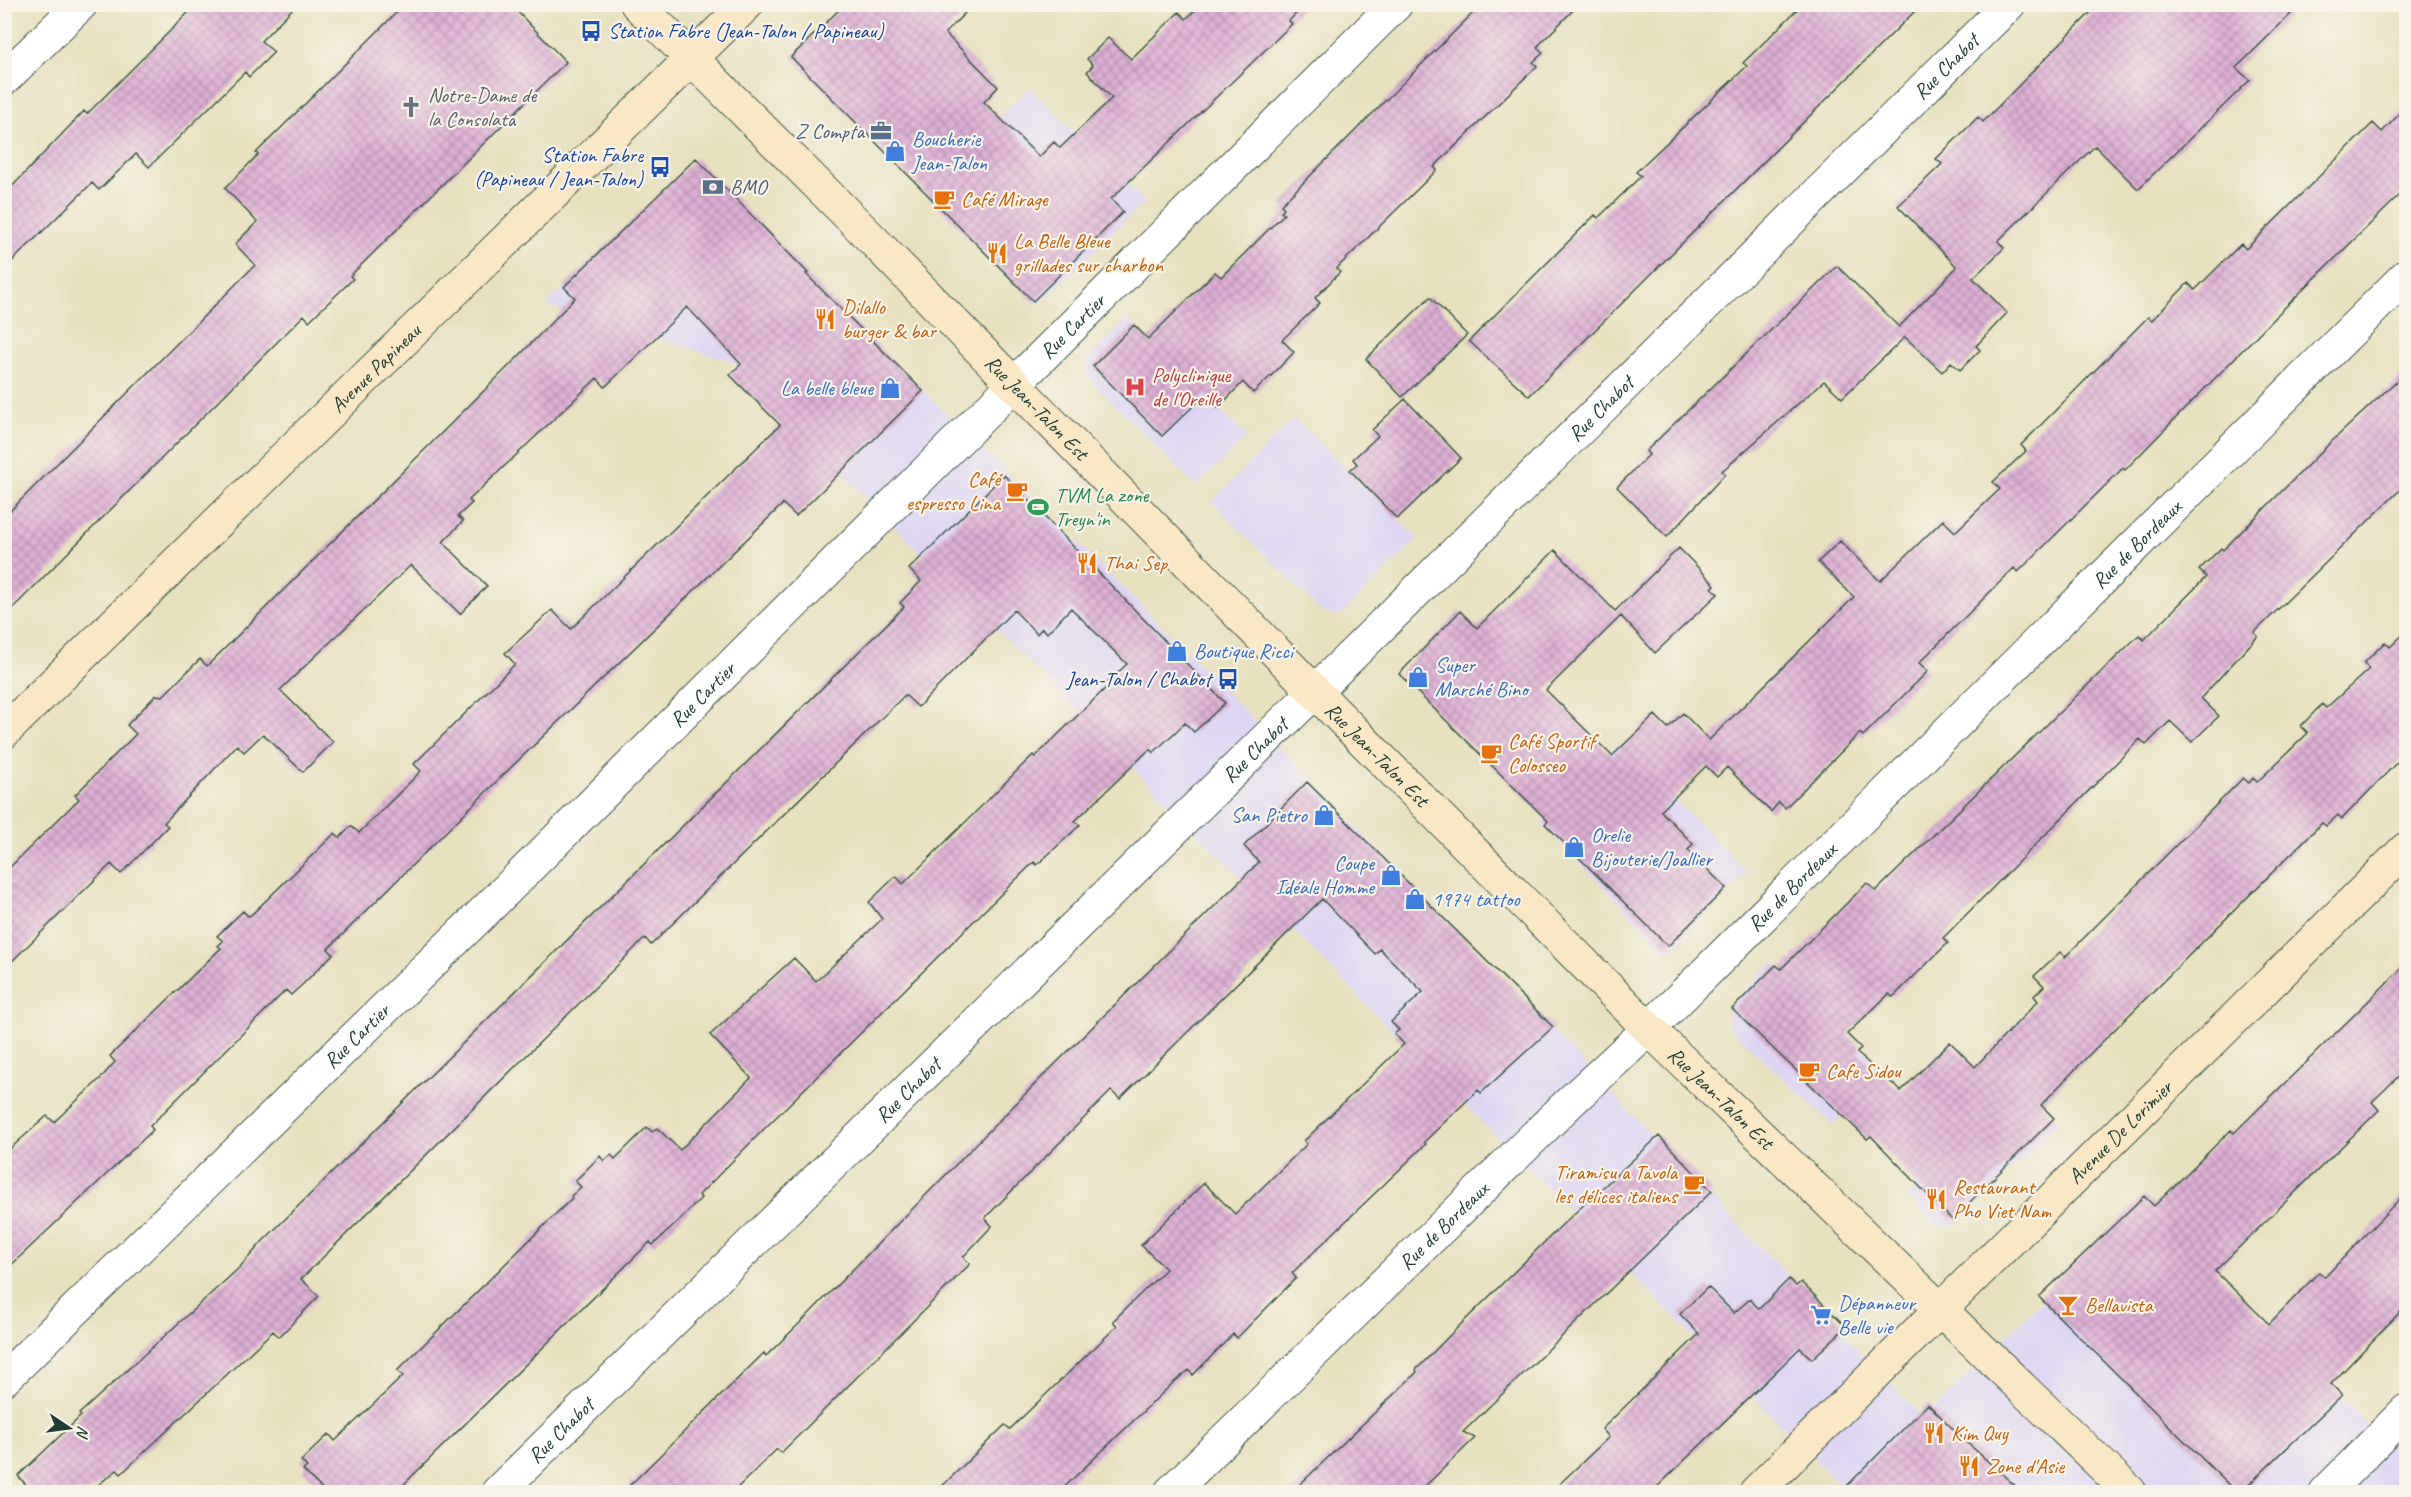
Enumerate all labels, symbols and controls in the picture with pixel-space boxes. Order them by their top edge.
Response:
place label: Station Fabre (Jean-Talon / Papineau) [608,18,885,44]
bus stop icon: Station Fabre (Jean-Talon / Papineau) [579,19,603,43]
street label: Rue Chabot [1908,26,1987,105]
place label: Notre-Dame de la Consolata [428,82,537,132]
church icon: Notre-Dame de la Consolata [399,95,423,119]
place label: Z Compta [795,118,866,144]
office icon: Z Compta [869,119,893,143]
place label: Boucherie Jean-Talon [911,126,988,176]
shop icon: Boucherie Jean-Talon [883,139,907,163]
place label: Station Fabre (Papineau / Jean-Talon) [474,142,644,192]
bus stop icon: Station Fabre (Papineau / Jean-Talon) [648,155,672,179]
place label: BMO [730,174,769,200]
bank icon: BMO [701,175,725,199]
place label: Café Mirage [961,186,1049,212]
cafe icon: Café Mirage [932,187,956,211]
place label: La Belle Bleue grillades sur charbon [1014,228,1163,278]
restaurant icon: La Belle Bleue grillades sur charbon [985,241,1009,265]
street label: Rue Cartier [1034,287,1112,364]
place label: Dilallo burger & bar [842,294,937,344]
restaurant icon: Dilallo burger & bar [813,307,837,331]
street label: Avenue Papineau [325,317,427,418]
street label: Rue Jean-Talon Est [980,350,1095,467]
place label: Polyclinique de l'Oreille [1152,362,1232,412]
street label: Rue Chabot [1562,368,1641,447]
place label: La belle bleue [781,375,874,401]
hospital icon: Polyclinique de l'Oreille [1123,375,1147,399]
shop icon: La belle bleue [878,376,902,400]
place label: Café espresso Lina [906,466,1003,516]
cafe icon: Café espresso Lina [1005,479,1029,503]
place label: TVM La zone Treyn'in [1055,482,1150,532]
street label: Rue de Bordeaux [2086,493,2188,594]
sports icon: TVM La zone Treyn'in [1026,495,1050,519]
place label: Thai Sep [1104,550,1168,576]
restaurant icon: Thai Sep [1075,551,1099,575]
place label: Boutique Ricci [1194,638,1296,664]
shop icon: Boutique Ricci [1165,639,1189,663]
place label: Super Marché Bino [1435,652,1530,702]
street label: Rue Cartier [664,655,742,733]
shop icon: Super Marché Bino [1406,665,1430,689]
place label: Jean-Talon / Chabot [1065,666,1214,692]
bus stop icon: Jean-Talon / Chabot [1216,667,1240,691]
street label: Rue Jean-Talon Est [1320,697,1436,814]
street label: Rue Chabot [1216,710,1296,788]
place label: Café Sportif Colosseo [1508,728,1600,778]
cafe icon: Café Sportif Colosseo [1479,741,1503,765]
place label: San Pietro [1231,802,1309,828]
shop icon: San Pietro [1312,803,1336,827]
place label: Orelie Bijouterie/Joallier [1591,822,1713,872]
shop icon: Orelie Bijouterie/Joallier [1562,835,1586,859]
street label: Rue de Bordeaux [1742,836,1843,937]
place label: Coupe Idéale Homme [1275,850,1376,900]
shop icon: Coupe Idéale Homme [1379,863,1403,887]
place label: 1974 tattoo [1432,886,1521,912]
shop icon: 1974 tattoo [1403,887,1427,911]
street label: Rue Cartier [318,997,396,1074]
street label: Rue Jean-Talon Est [1662,1041,1781,1156]
street label: Rue Chabot [869,1050,949,1128]
place label: Cafe Sidou [1826,1058,1902,1084]
cafe icon: Cafe Sidou [1797,1059,1821,1083]
street label: Avenue De Lorimier [2062,1074,2179,1189]
place label: Tiramisu a Tavola les délices italiens [1554,1159,1679,1209]
cafe icon: Tiramisu a Tavola les délices italiens [1682,1172,1706,1196]
place label: Restaurant Pho Viet Nam [1953,1174,2052,1224]
street label: Rue de Bordeaux [1393,1175,1495,1275]
restaurant icon: Restaurant Pho Viet Nam [1924,1187,1948,1211]
place label: Dépanneur Belle vie [1838,1290,1918,1340]
place label: Bellavista [2085,1292,2154,1318]
bar icon: Bellavista [2056,1293,2080,1317]
supermarket icon: Dépanneur Belle vie [1809,1303,1833,1327]
street label: Rue Chabot [522,1390,602,1469]
north arrow [39,1398,99,1458]
place label: Kim Quy [1951,1420,2009,1446]
restaurant icon: Kim Quy [1922,1421,1946,1445]
text: N [71,1424,93,1441]
place label: Zone d'Asie [1986,1453,2065,1479]
restaurant icon: Zone d'Asie [1957,1454,1981,1478]

